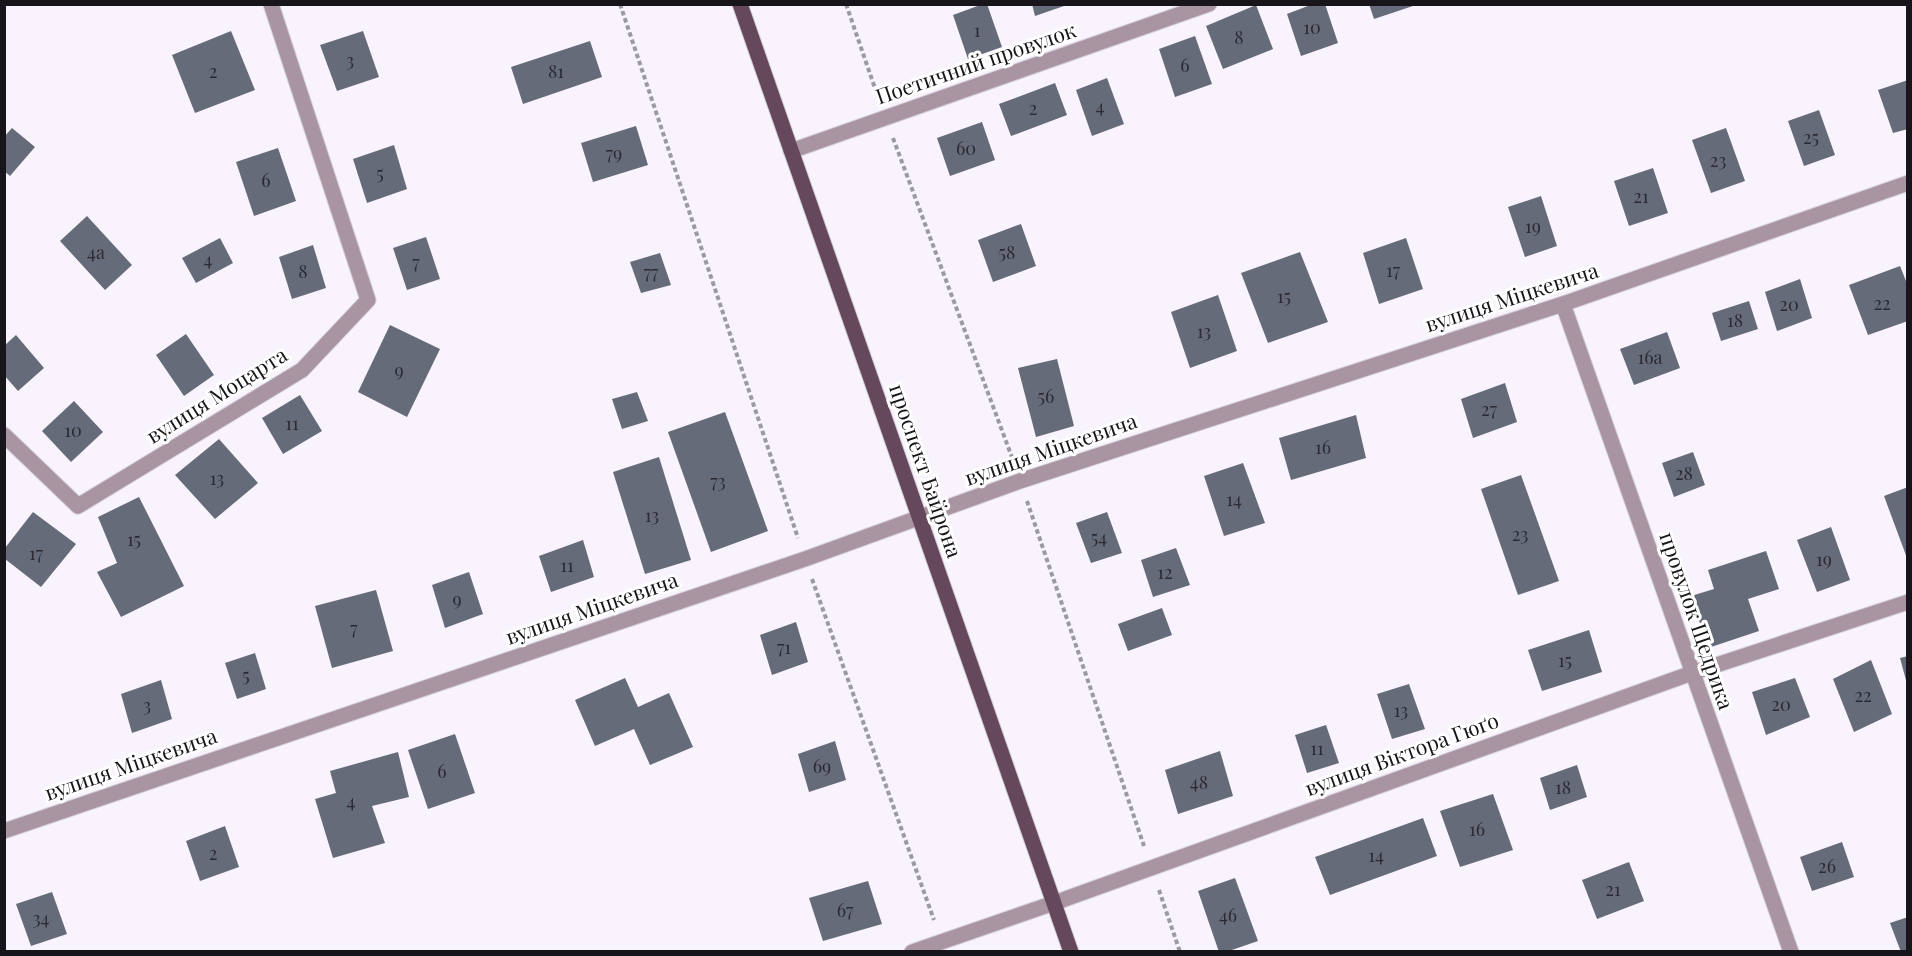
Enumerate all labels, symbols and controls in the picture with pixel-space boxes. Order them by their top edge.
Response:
street label: Поетичний провулок [871,15,1079,110]
house number: 10 [1303,15,1321,39]
house number: 1 [974,18,981,42]
house number: 8 [1234,25,1244,49]
house number: 3 [346,48,354,72]
house number: 6 [1180,53,1190,77]
house number: 2 [209,59,217,83]
house number: 81 [548,59,564,83]
house number: 4 [1096,94,1105,118]
house number: 2 [1029,96,1037,120]
house number: 25 [1803,125,1819,149]
house number: 60 [956,136,976,160]
house number: 79 [606,141,622,165]
house number: 23 [1710,148,1726,172]
house number: 5 [376,161,384,185]
house number: 6 [261,168,271,192]
house number: 21 [1633,184,1649,208]
house number: 19 [1525,214,1541,238]
house number: 4а [87,240,105,264]
house number: 58 [999,240,1015,264]
house number: 4 [204,247,213,271]
house number: 7 [412,250,420,274]
street label: вулиця Міцкевича [1421,255,1602,337]
house number: 17 [1386,258,1401,282]
house number: 8 [298,259,308,283]
house number: 77 [644,260,659,284]
house number: 15 [1277,284,1291,308]
house number: 22 [1873,291,1891,315]
house number: 20 [1779,292,1799,316]
house number: 18 [1727,308,1743,332]
house number: 13 [1197,319,1211,343]
street label: вулиця Моцарта [140,339,292,449]
house number: 16а [1638,345,1662,369]
house number: 9 [394,358,404,382]
street label: проспект Байрона [884,380,970,562]
house number: 56 [1038,384,1054,408]
house number: 27 [1481,397,1498,421]
street label: вулиця Міцкевича [960,405,1141,491]
house number: 11 [285,411,299,435]
house number: 10 [64,418,82,442]
house number: 16 [1315,435,1331,459]
house number: 28 [1675,461,1693,485]
house number: 13 [210,466,224,490]
house number: 73 [710,469,726,493]
house number: 14 [1226,487,1242,511]
house number: 13 [645,503,659,527]
house number: 23 [1512,522,1528,546]
house number: 54 [1091,525,1107,549]
house number: 15 [127,527,141,551]
street label: провулок Щедрика [1654,528,1742,713]
house number: 17 [29,541,44,565]
house number: 19 [1816,547,1832,571]
house number: 11 [560,553,574,577]
house number: 12 [1157,560,1173,584]
street label: вулиця Міцкевича [501,564,682,650]
house number: 9 [452,587,462,611]
house number: 7 [350,616,358,640]
house number: 71 [777,635,791,659]
house number: 15 [1558,648,1572,672]
house number: 5 [242,663,250,687]
house number: 22 [1854,683,1872,707]
house number: 20 [1771,692,1791,716]
house number: 3 [143,693,151,717]
house number: 13 [1394,698,1408,722]
street label: вулиця Віктора Гюґо [1301,705,1502,801]
street label: вулиця Міцкевича [40,720,221,806]
house number: 11 [1310,736,1324,760]
house number: 69 [813,754,831,778]
house number: 6 [437,759,447,783]
house number: 48 [1190,770,1208,794]
house number: 18 [1555,775,1571,799]
house number: 4 [347,789,356,813]
house number: 16 [1469,817,1485,841]
house number: 2 [209,841,217,865]
house number: 14 [1368,843,1384,867]
house number: 26 [1818,854,1836,878]
house number: 21 [1605,877,1621,901]
house number: 67 [837,898,854,922]
house number: 46 [1219,903,1237,927]
house number: 34 [32,906,50,930]

